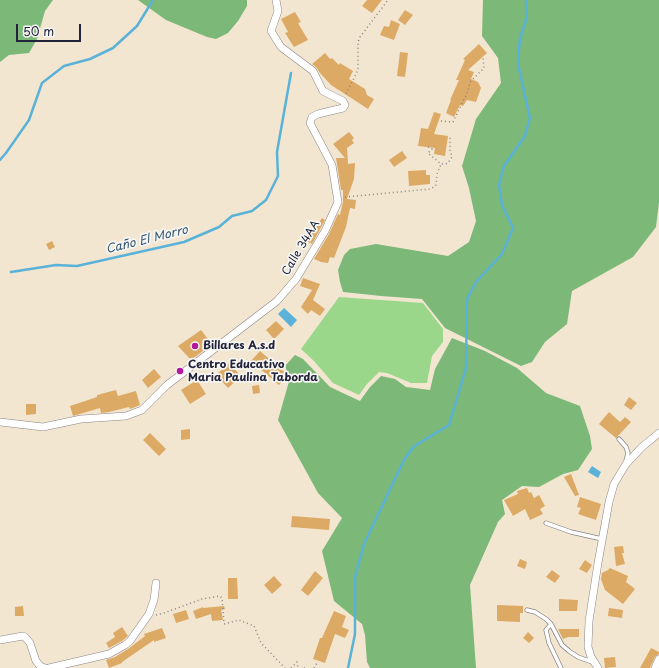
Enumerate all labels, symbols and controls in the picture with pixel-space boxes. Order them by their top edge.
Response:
scale bar [18,16,83,42]
text: 50 m [23,22,54,40]
street label: Calle 34AA [280,218,322,278]
water label: Caño El Morro [105,223,189,257]
place label: Billares A.s.d [203,339,275,353]
marker: Billares A.s.d [190,341,200,351]
place label: Centro Educativo Maria Paulina Taborda [188,358,318,384]
marker: Centro Educativo Maria Paulina Taborda [175,366,185,376]

